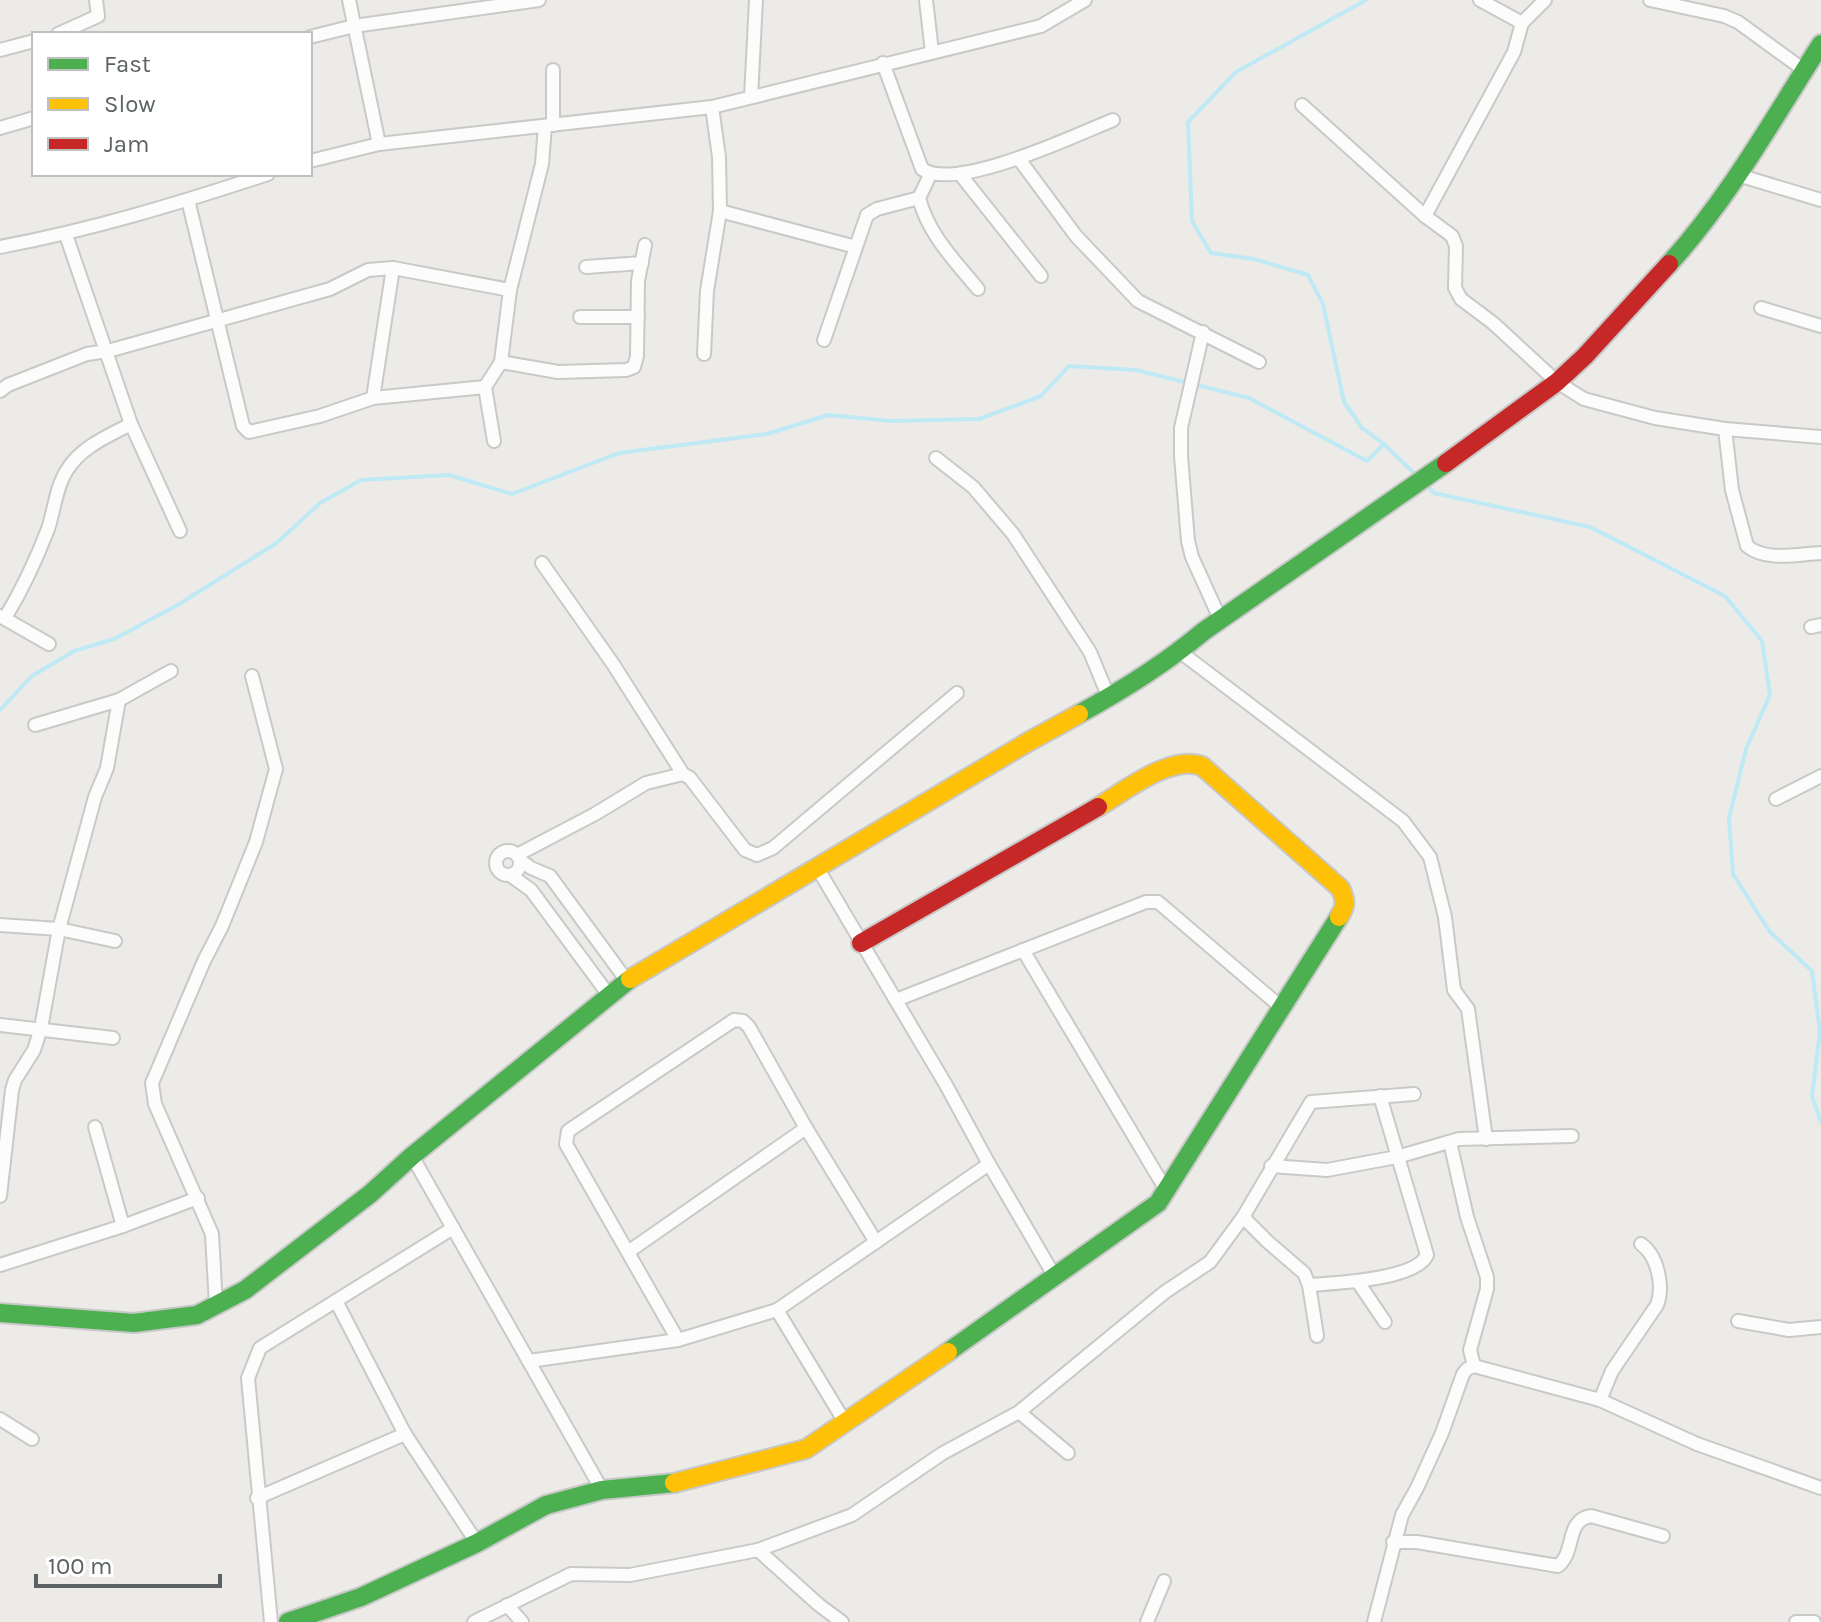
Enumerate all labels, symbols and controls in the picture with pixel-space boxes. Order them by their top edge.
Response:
legend [32,32,312,176]
text: Fast [104,50,151,78]
text: Slow [104,90,156,118]
text: Jam [104,130,149,158]
scale bar [36,1538,220,1588]
text: 100 m [48,1552,113,1580]

